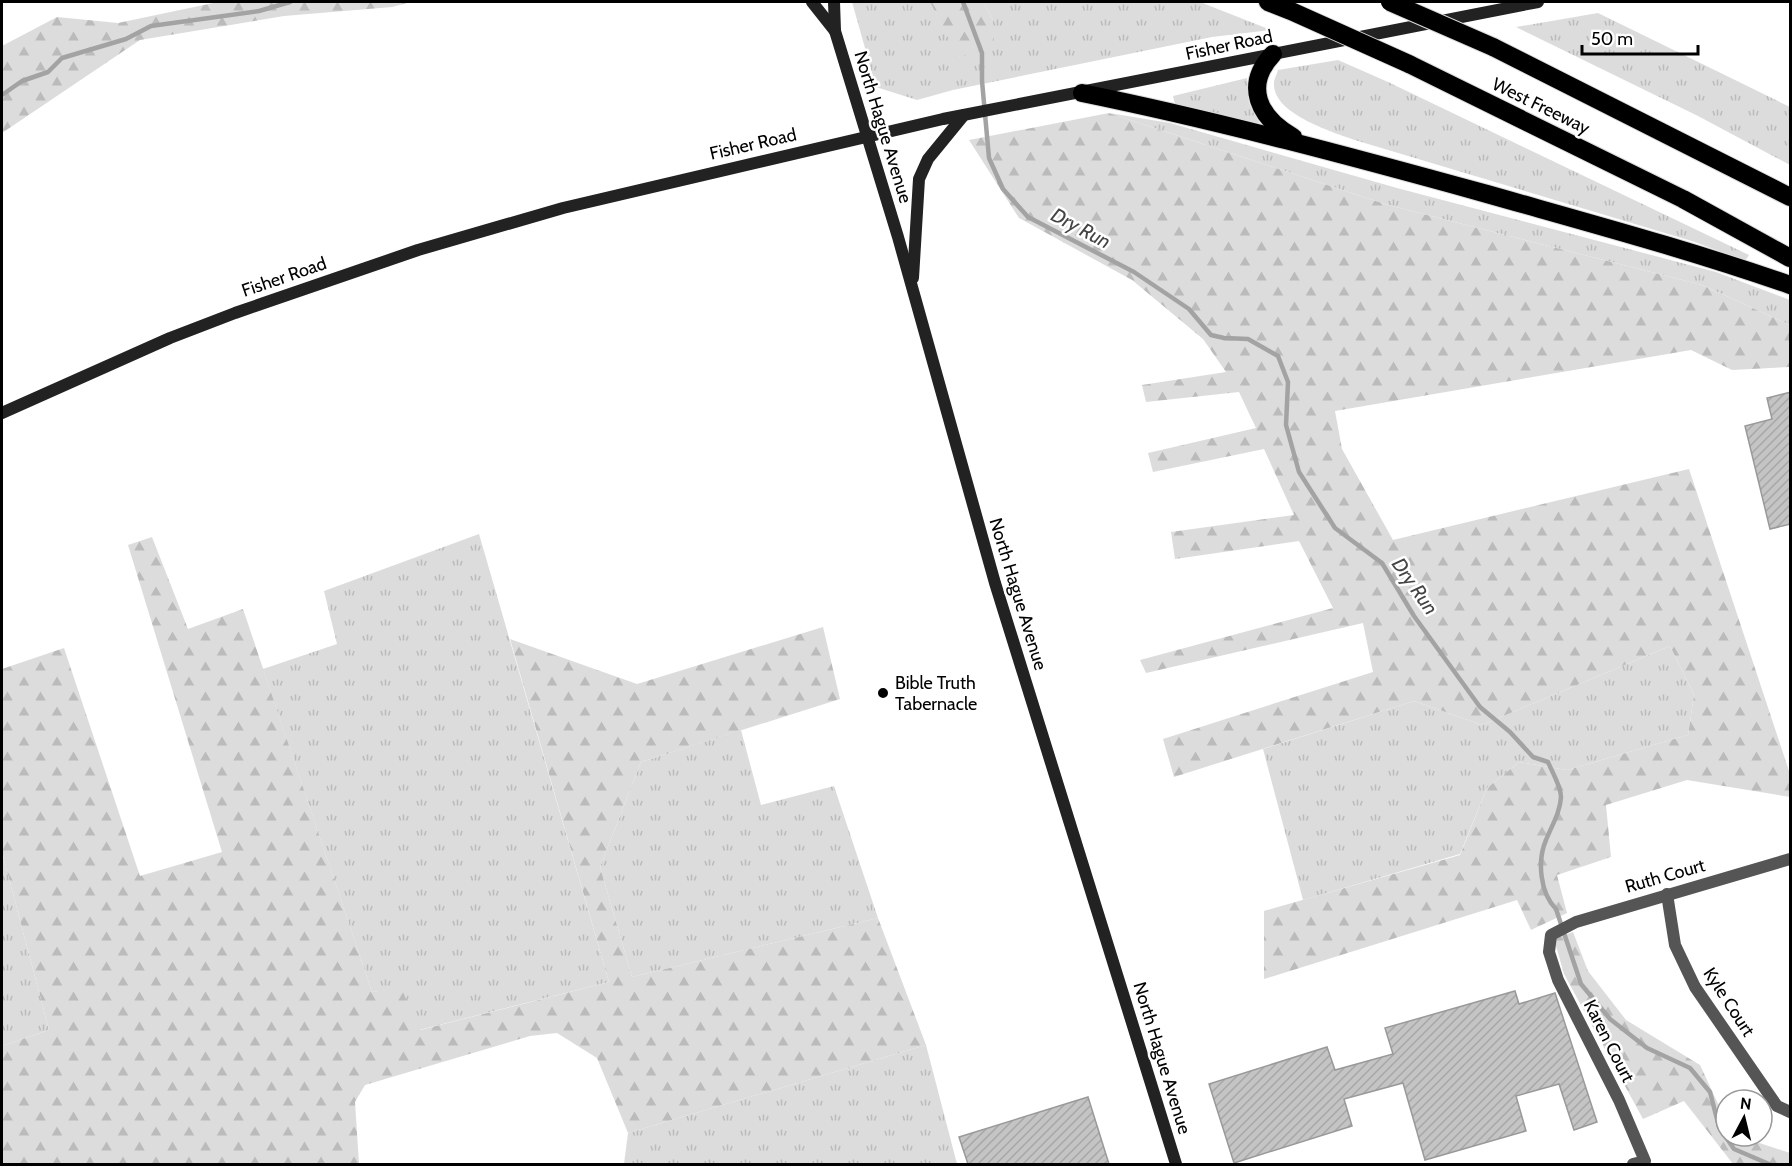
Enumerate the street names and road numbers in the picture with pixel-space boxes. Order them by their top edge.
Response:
street label: Fisher Road [1184,25,1274,65]
street label: North Hague Avenue [849,48,917,206]
street label: West Freeway [1489,73,1593,139]
street label: Fisher Road [708,123,798,165]
street label: Fisher Road [239,252,329,302]
street label: North Hague Avenue [984,515,1052,673]
street label: Ruth Court [1623,854,1707,898]
street label: Kyle Court [1699,963,1759,1041]
street label: North Hague Avenue [1128,979,1196,1137]
street label: Karen Court [1579,996,1639,1086]

